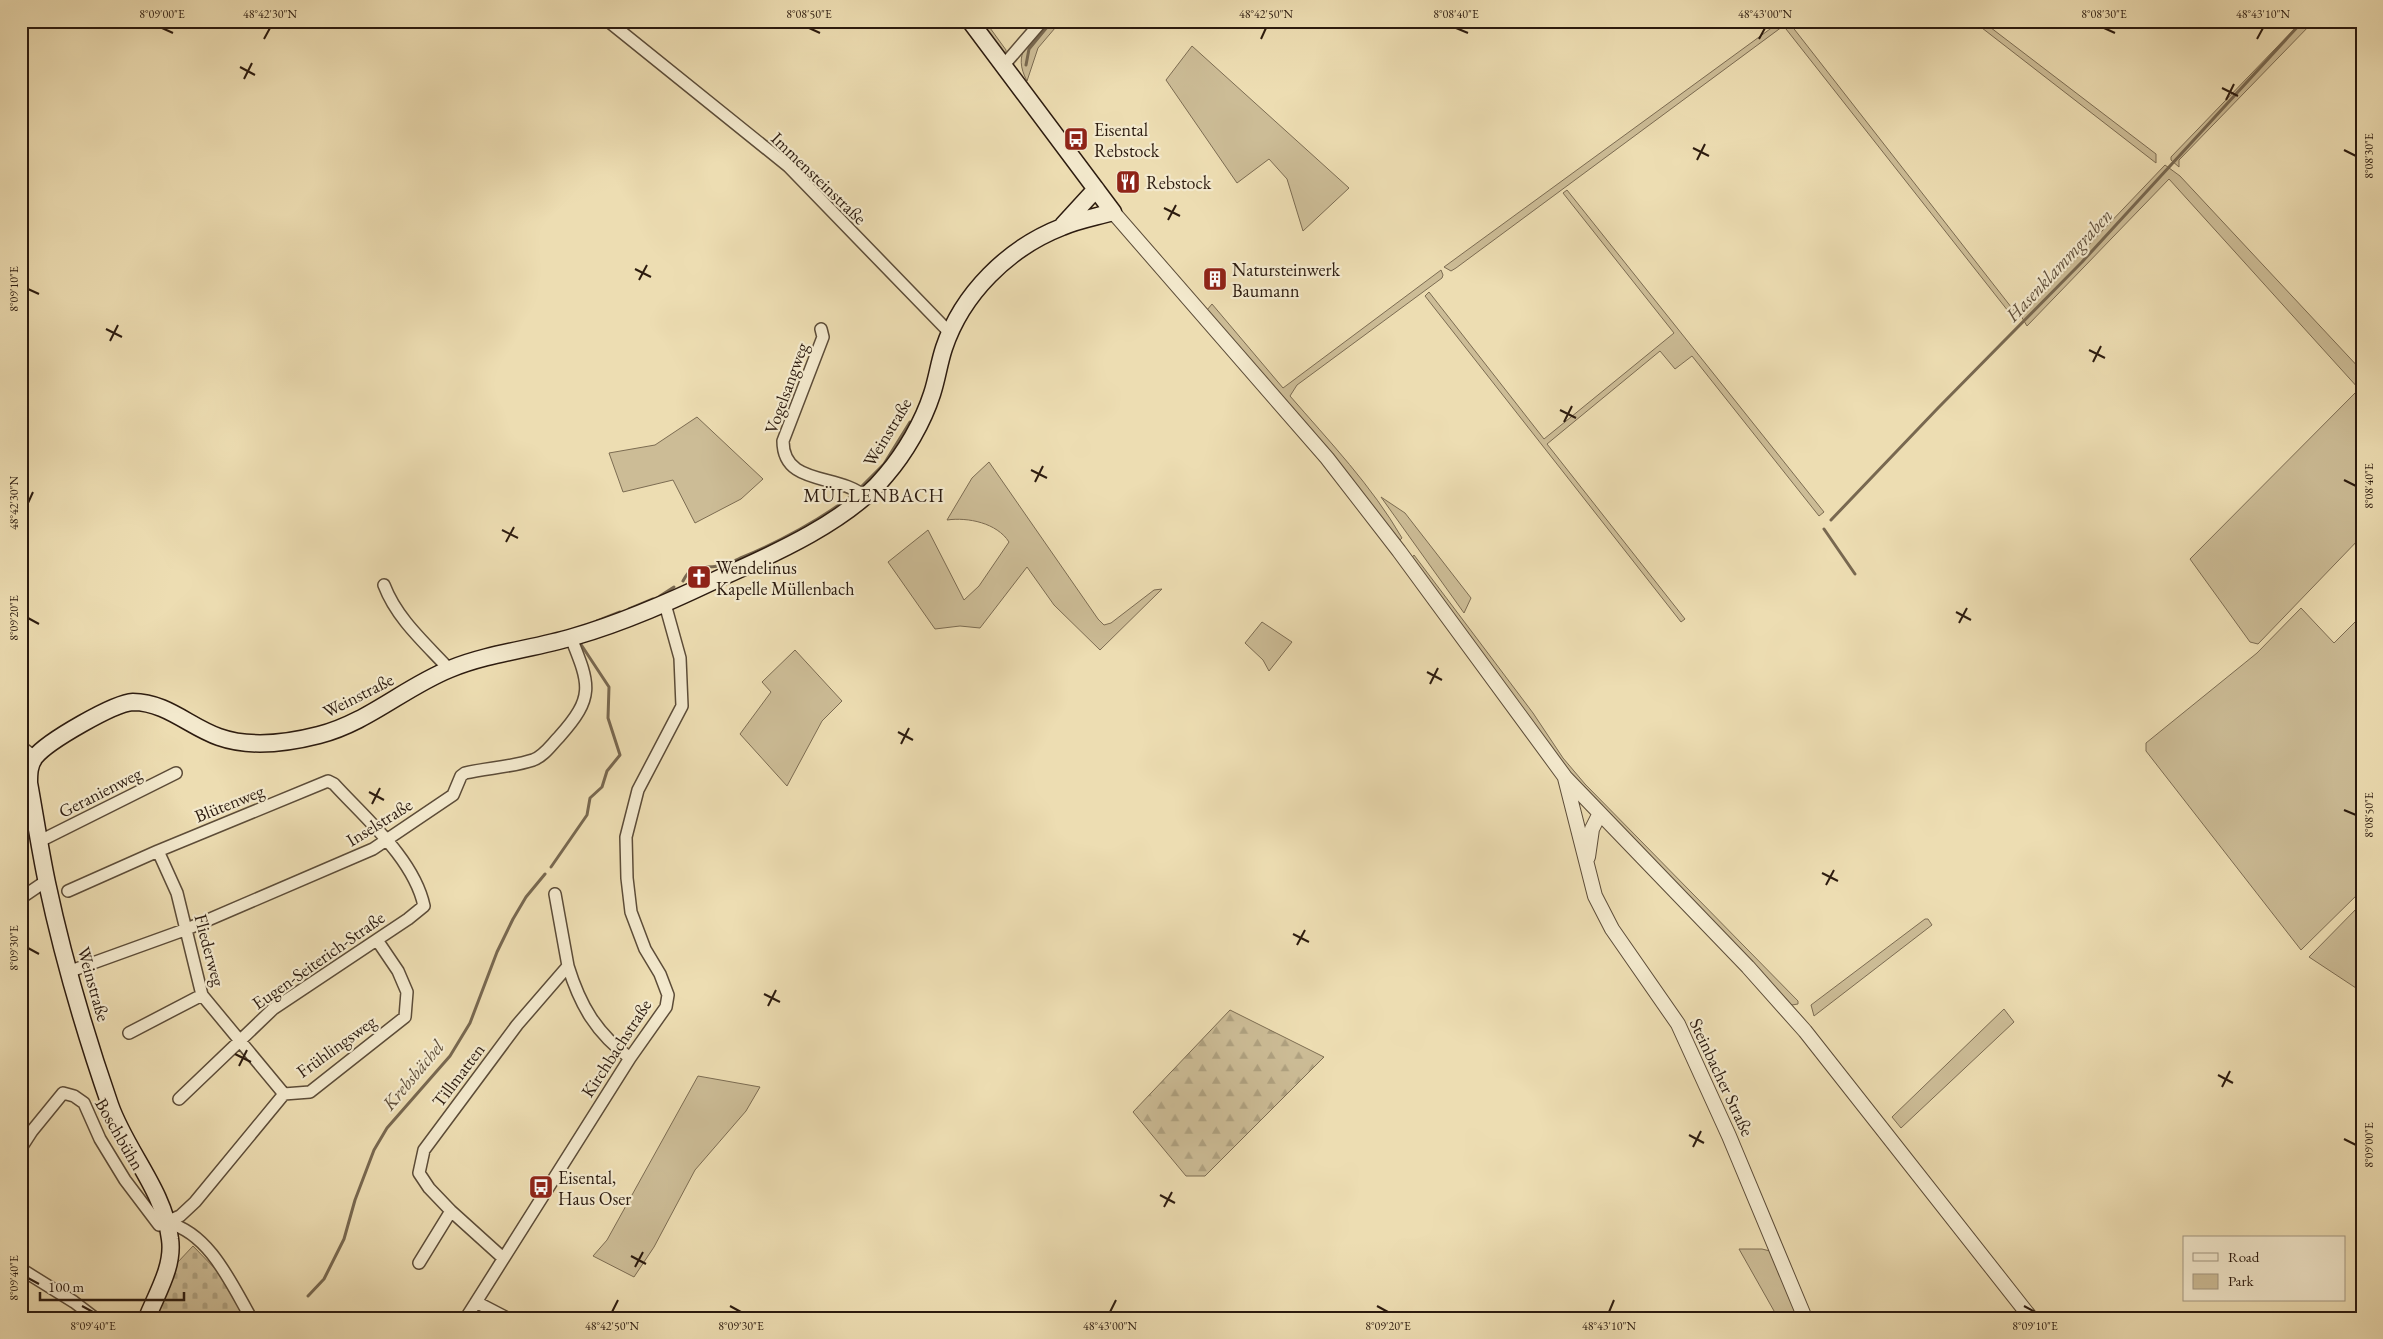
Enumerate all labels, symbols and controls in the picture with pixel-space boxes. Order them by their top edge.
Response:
text: 8°09'00"E [139,6,185,22]
text: 48°42'30"N [243,6,297,22]
text: 8°08'50"E [786,6,832,22]
text: 48°42'50"N [1239,6,1293,22]
text: 8°08'40"E [1433,6,1479,22]
text: 48°43'00"N [1738,6,1792,22]
text: 8°08'30"E [2081,6,2127,22]
text: 48°43'10"N [2236,6,2290,22]
place label: Eisental Rebstock [1094,118,1160,162]
bus stop icon: Eisental Rebstock [1063,126,1089,152]
street label: Immensteinstraße [766,127,872,229]
text: 8°08'30"E [2361,133,2377,179]
restaurant icon: Rebstock [1115,169,1141,195]
place label: Rebstock [1146,171,1212,194]
water label: Hasenklammgraben [1999,203,2118,328]
place label: Natursteinwerk Baumann [1232,258,1340,302]
text: 8°09'10"E [6,266,22,312]
building icon: Natursteinwerk Baumann [1202,266,1228,292]
street label: Vogelsangweg [759,339,813,437]
street label: Weinstraße [857,393,917,471]
text: 8°08'40"E [2361,463,2377,509]
text: 48°42'30"N [6,476,22,530]
district label: MÜLLENBACH [803,483,945,508]
place label: Wendelinus Kapelle Müllenbach [716,556,855,600]
church icon: Wendelinus Kapelle Müllenbach [686,564,712,590]
text: 8°09'20"E [6,595,22,641]
street label: Weinstraße [319,667,397,723]
street label: Geranienweg [55,761,145,823]
street label: Blütenweg [191,779,267,827]
text: 8°08'50"E [2361,792,2377,838]
street label: Inselstraße [342,793,416,851]
street label: Eugen-Seiterich-Straße [247,906,389,1014]
street label: Fliederweg [189,911,231,989]
text: 8°09'30"E [6,925,22,971]
street label: Weinstraße [72,944,116,1024]
street label: Kirchbachstraße [576,994,656,1102]
street label: Frühlingsweg [292,1009,380,1083]
street label: Steinbacher Straße [1685,1014,1759,1140]
water label: Krebsbächel [376,1034,450,1116]
street label: Tillmatten [427,1038,490,1112]
street label: Boschbühn [90,1094,150,1175]
text: 8°09'00"E [2361,1122,2377,1168]
place label: Eisental, Haus Oser [558,1166,631,1210]
bus stop icon: Eisental, Haus Oser [528,1174,554,1200]
legend [2183,1236,2346,1302]
text: Road [2228,1247,2260,1266]
text: 8°09'40"E [6,1255,22,1301]
scale bar [40,1269,184,1301]
text: Park [2228,1271,2255,1290]
text: 100 m [48,1277,85,1296]
text: 8°09'40"E [70,1318,116,1334]
text: 48°42'50"N [585,1318,639,1334]
text: 8°09'30"E [718,1318,764,1334]
text: 48°43'00"N [1083,1318,1137,1334]
text: 8°09'20"E [1365,1318,1411,1334]
text: 48°43'10"N [1582,1318,1636,1334]
text: 8°09'10"E [2012,1318,2058,1334]

